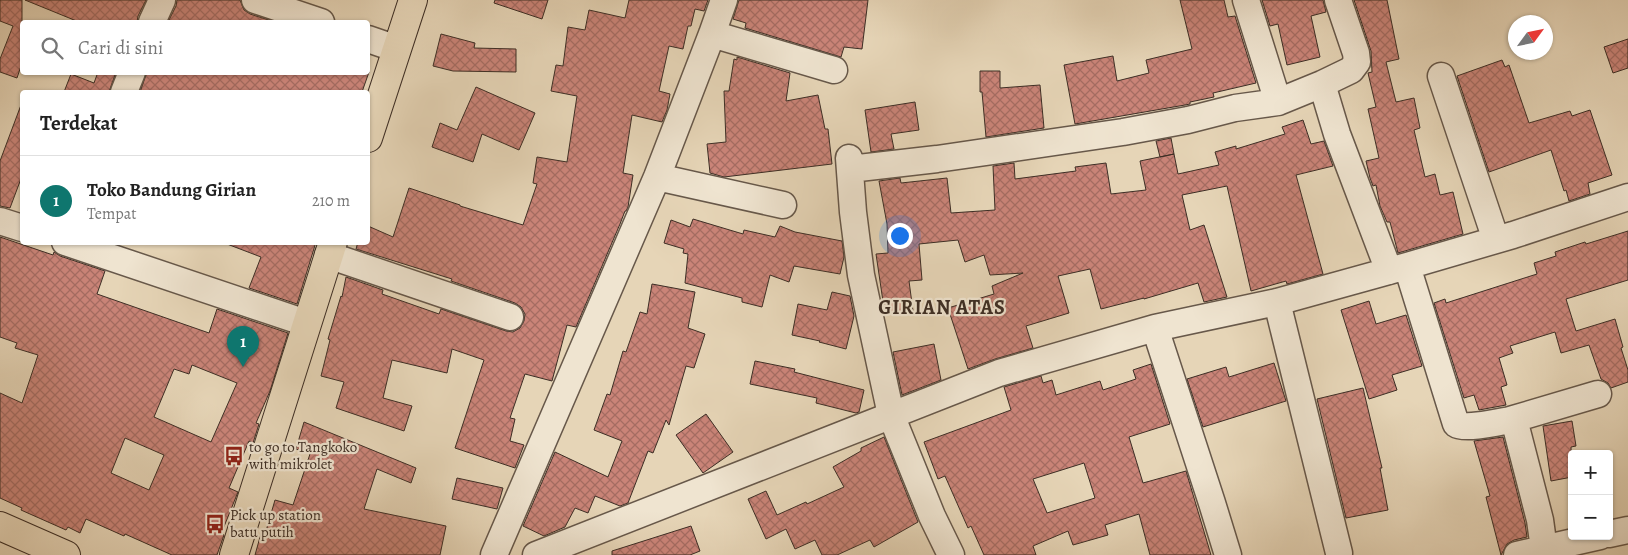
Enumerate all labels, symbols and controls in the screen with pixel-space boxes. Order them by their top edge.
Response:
north arrow [1508,15,1553,60]
search box [20,20,370,75]
icon: search [38,34,66,62]
text: Cari di sini [78,35,163,61]
text: Terdekat [40,109,118,137]
text: Toko Bandung Girian [87,177,256,203]
text: 1 [53,190,59,212]
text: 210 m [312,190,350,212]
text: Tempat [87,203,136,225]
your location [887,223,913,249]
district label: GIRIAN ATAS [878,294,1006,321]
pin: 1 [227,326,259,367]
place label: to go to Tangkoko with mikrolet [248,437,357,474]
bus stop icon: to go to Tangkoko with mikrolet [223,445,245,467]
map controls [1568,450,1613,540]
button: + [1568,450,1613,495]
button: − [1568,495,1613,540]
place label: Pick up station batu putih [230,505,321,542]
bus stop icon: Pick up station batu putih [204,513,226,535]

